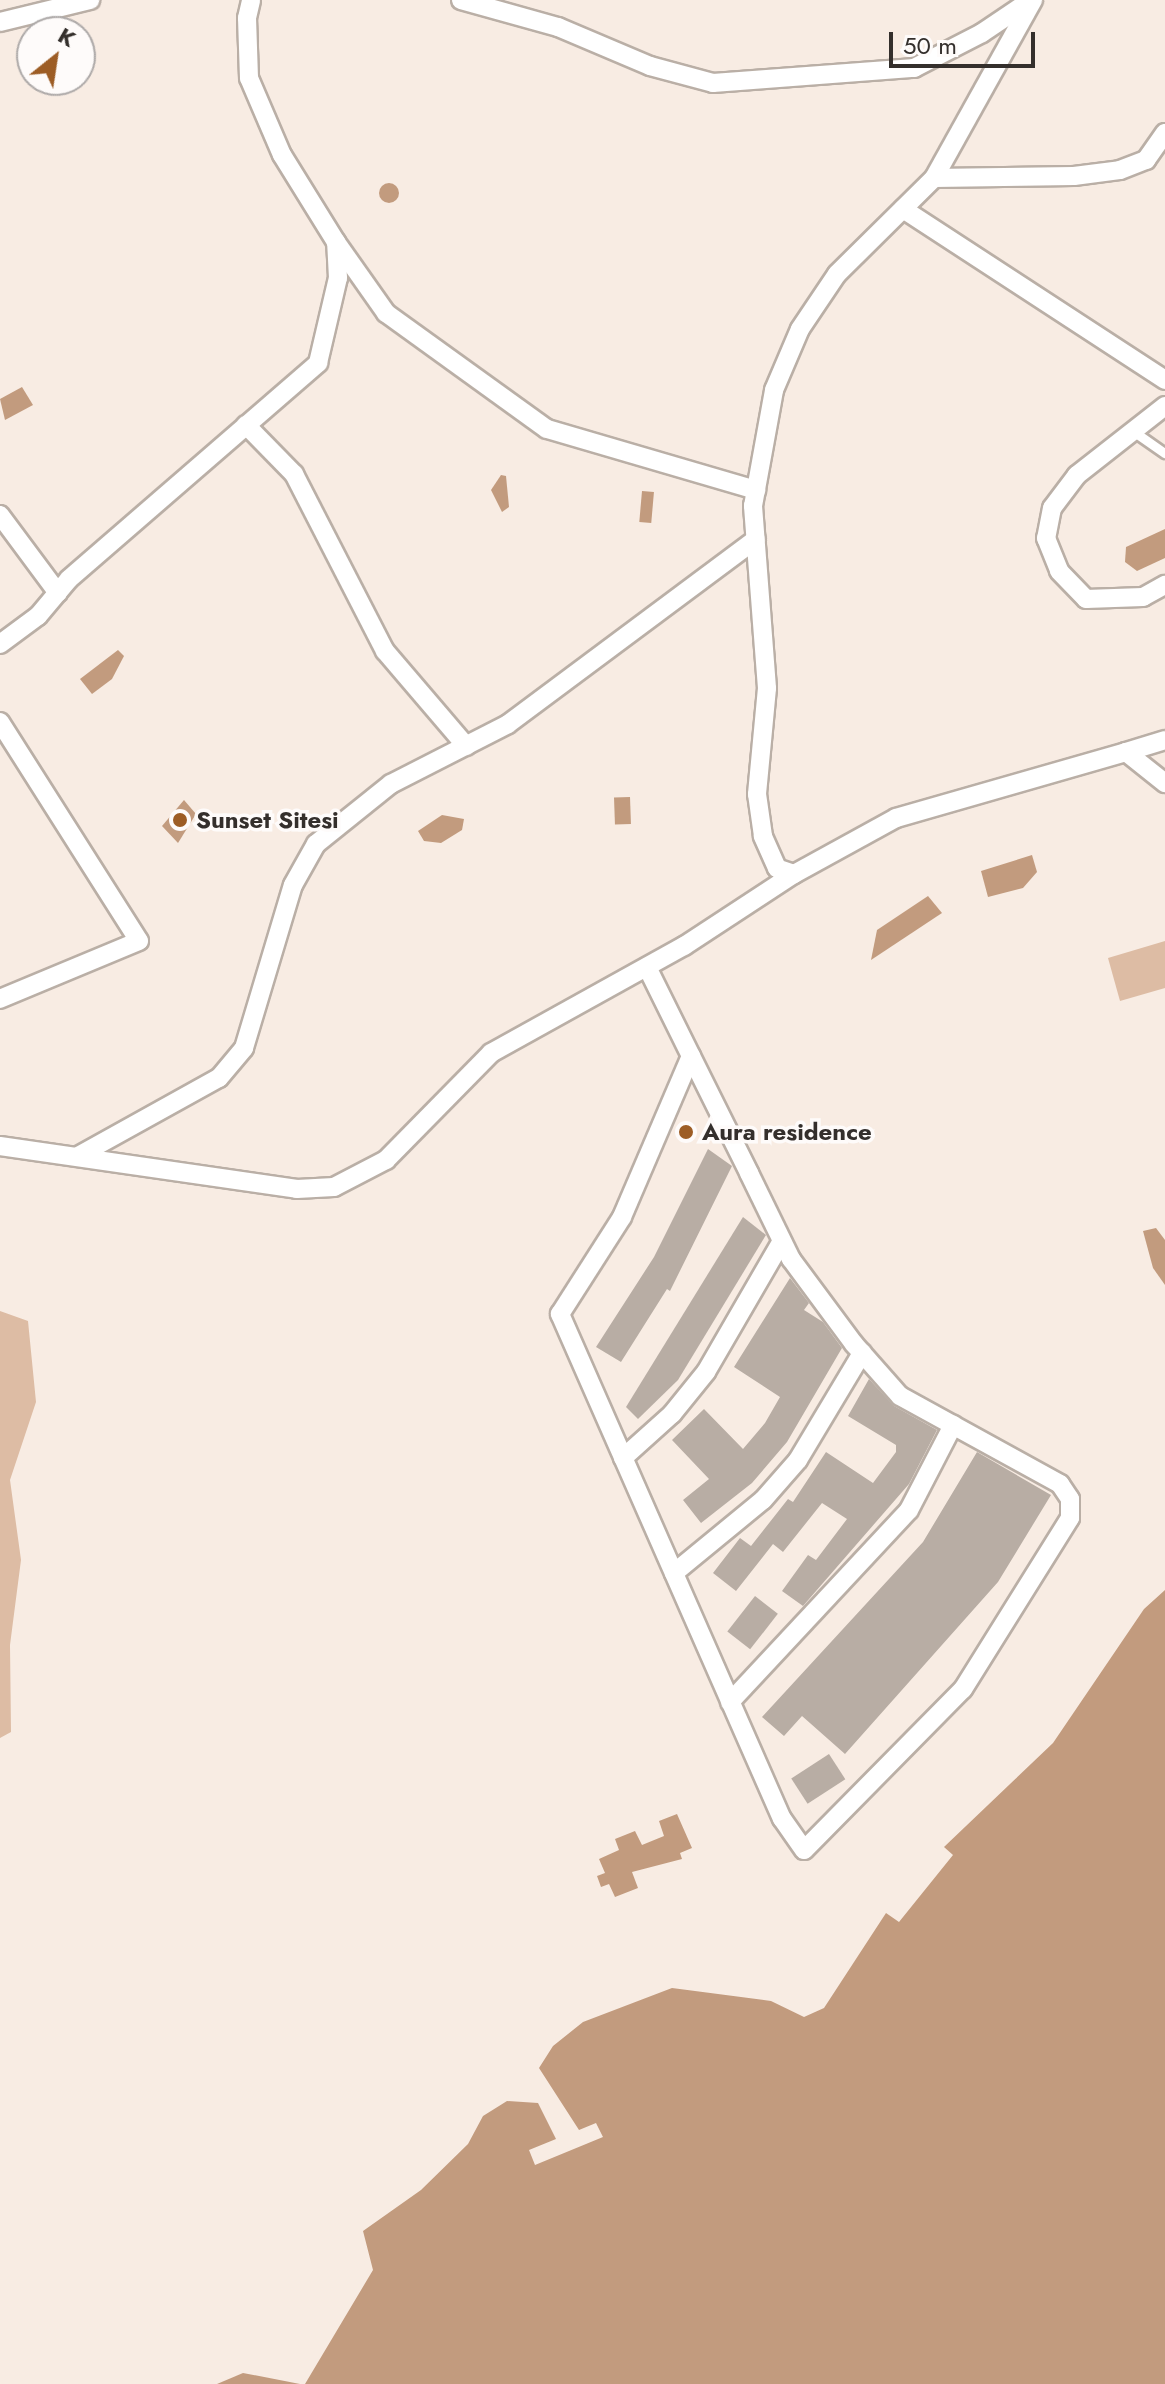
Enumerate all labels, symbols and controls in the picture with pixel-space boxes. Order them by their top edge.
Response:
north arrow [16,16,96,96]
scale bar [893,16,1039,66]
text: K [52,19,82,55]
text: 50 m [903,28,957,63]
place label: Sunset Sitesi [196,806,339,834]
marker: Sunset Sitesi [171,811,189,829]
place label: Aura residence [702,1118,872,1146]
marker: Aura residence [677,1123,695,1141]

